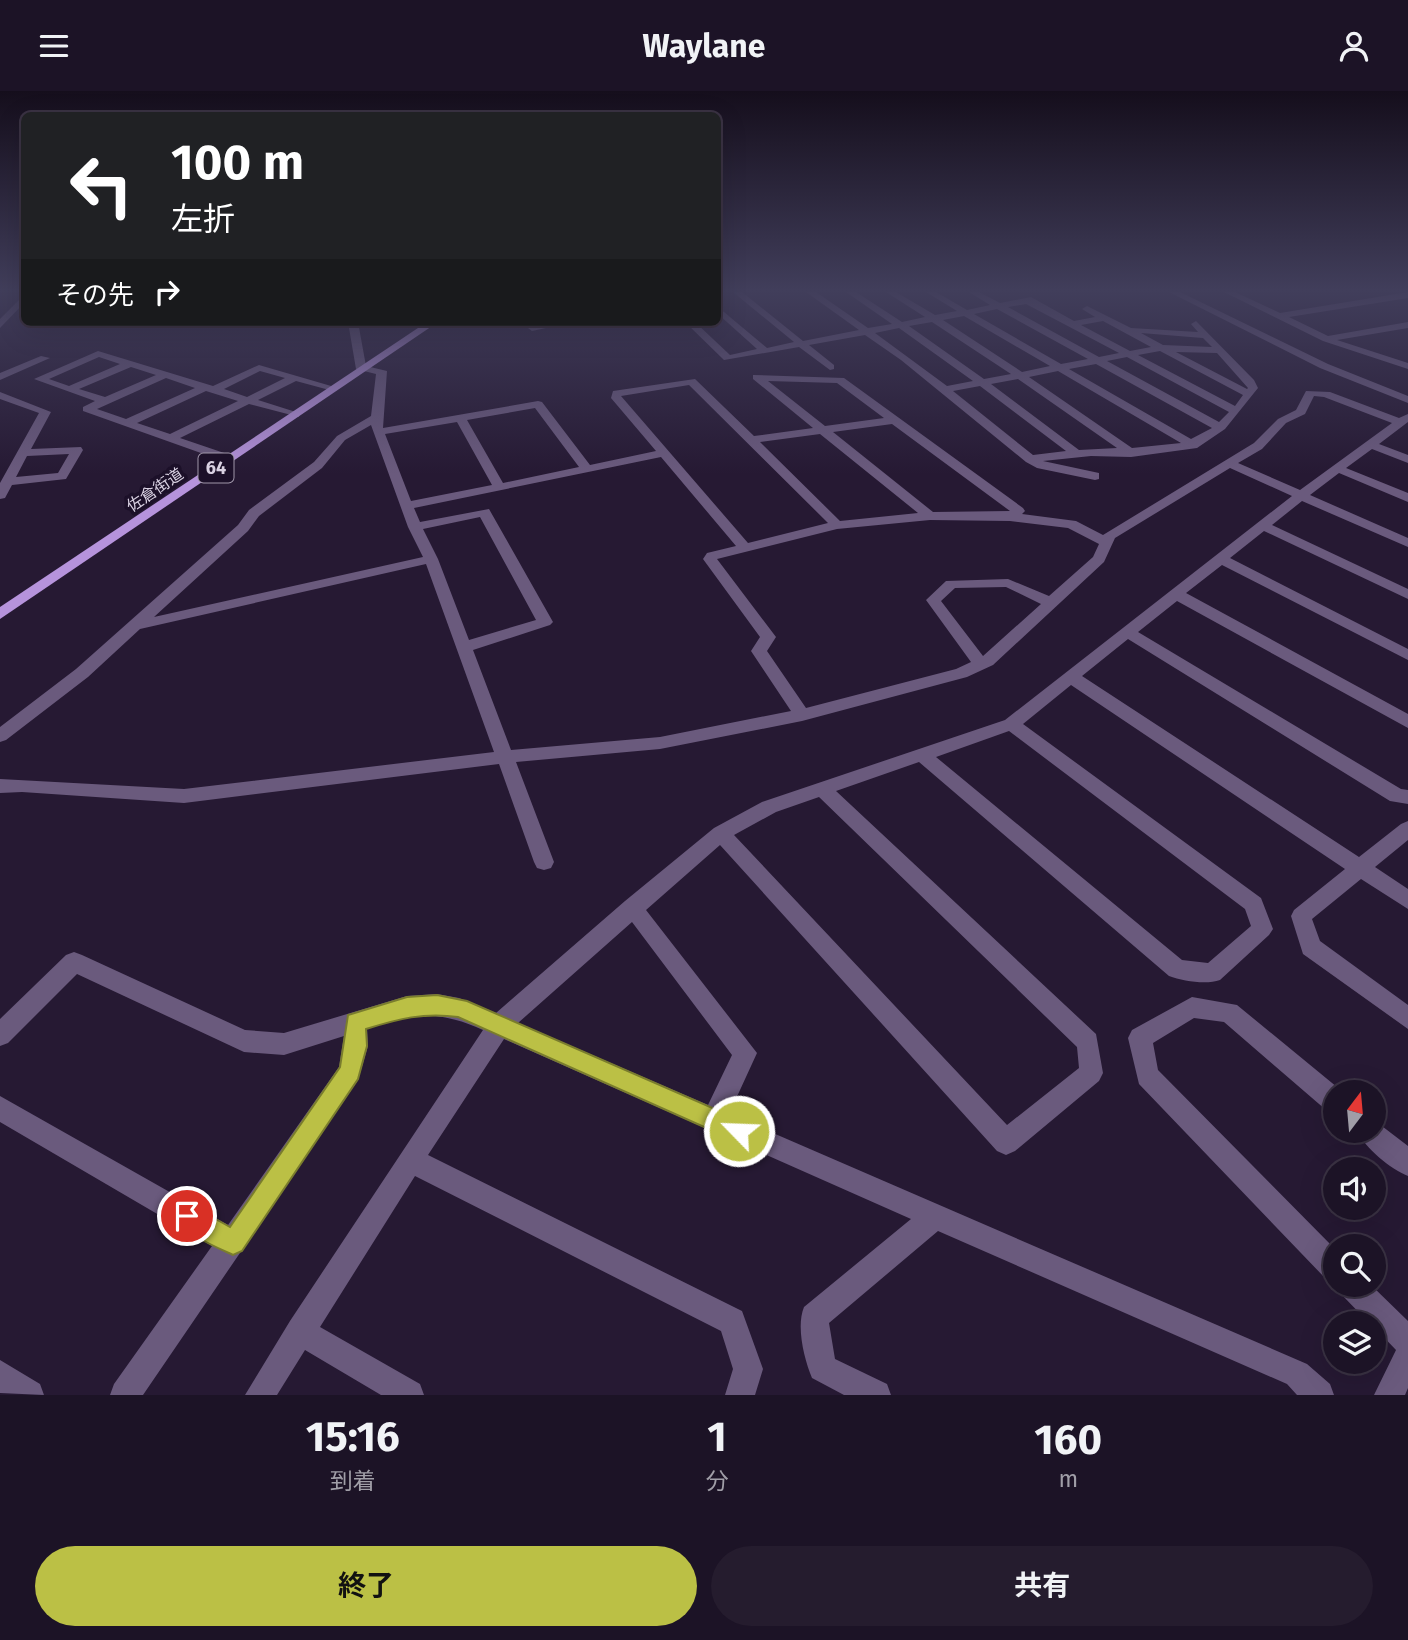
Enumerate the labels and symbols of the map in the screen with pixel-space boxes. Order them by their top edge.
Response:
road number: 64 [198,453,234,482]
street label: 佐倉街道 [123,464,187,516]
north arrow [1323,1080,1386,1143]
position arrow [702,1094,776,1168]
pin [157,1186,217,1246]

